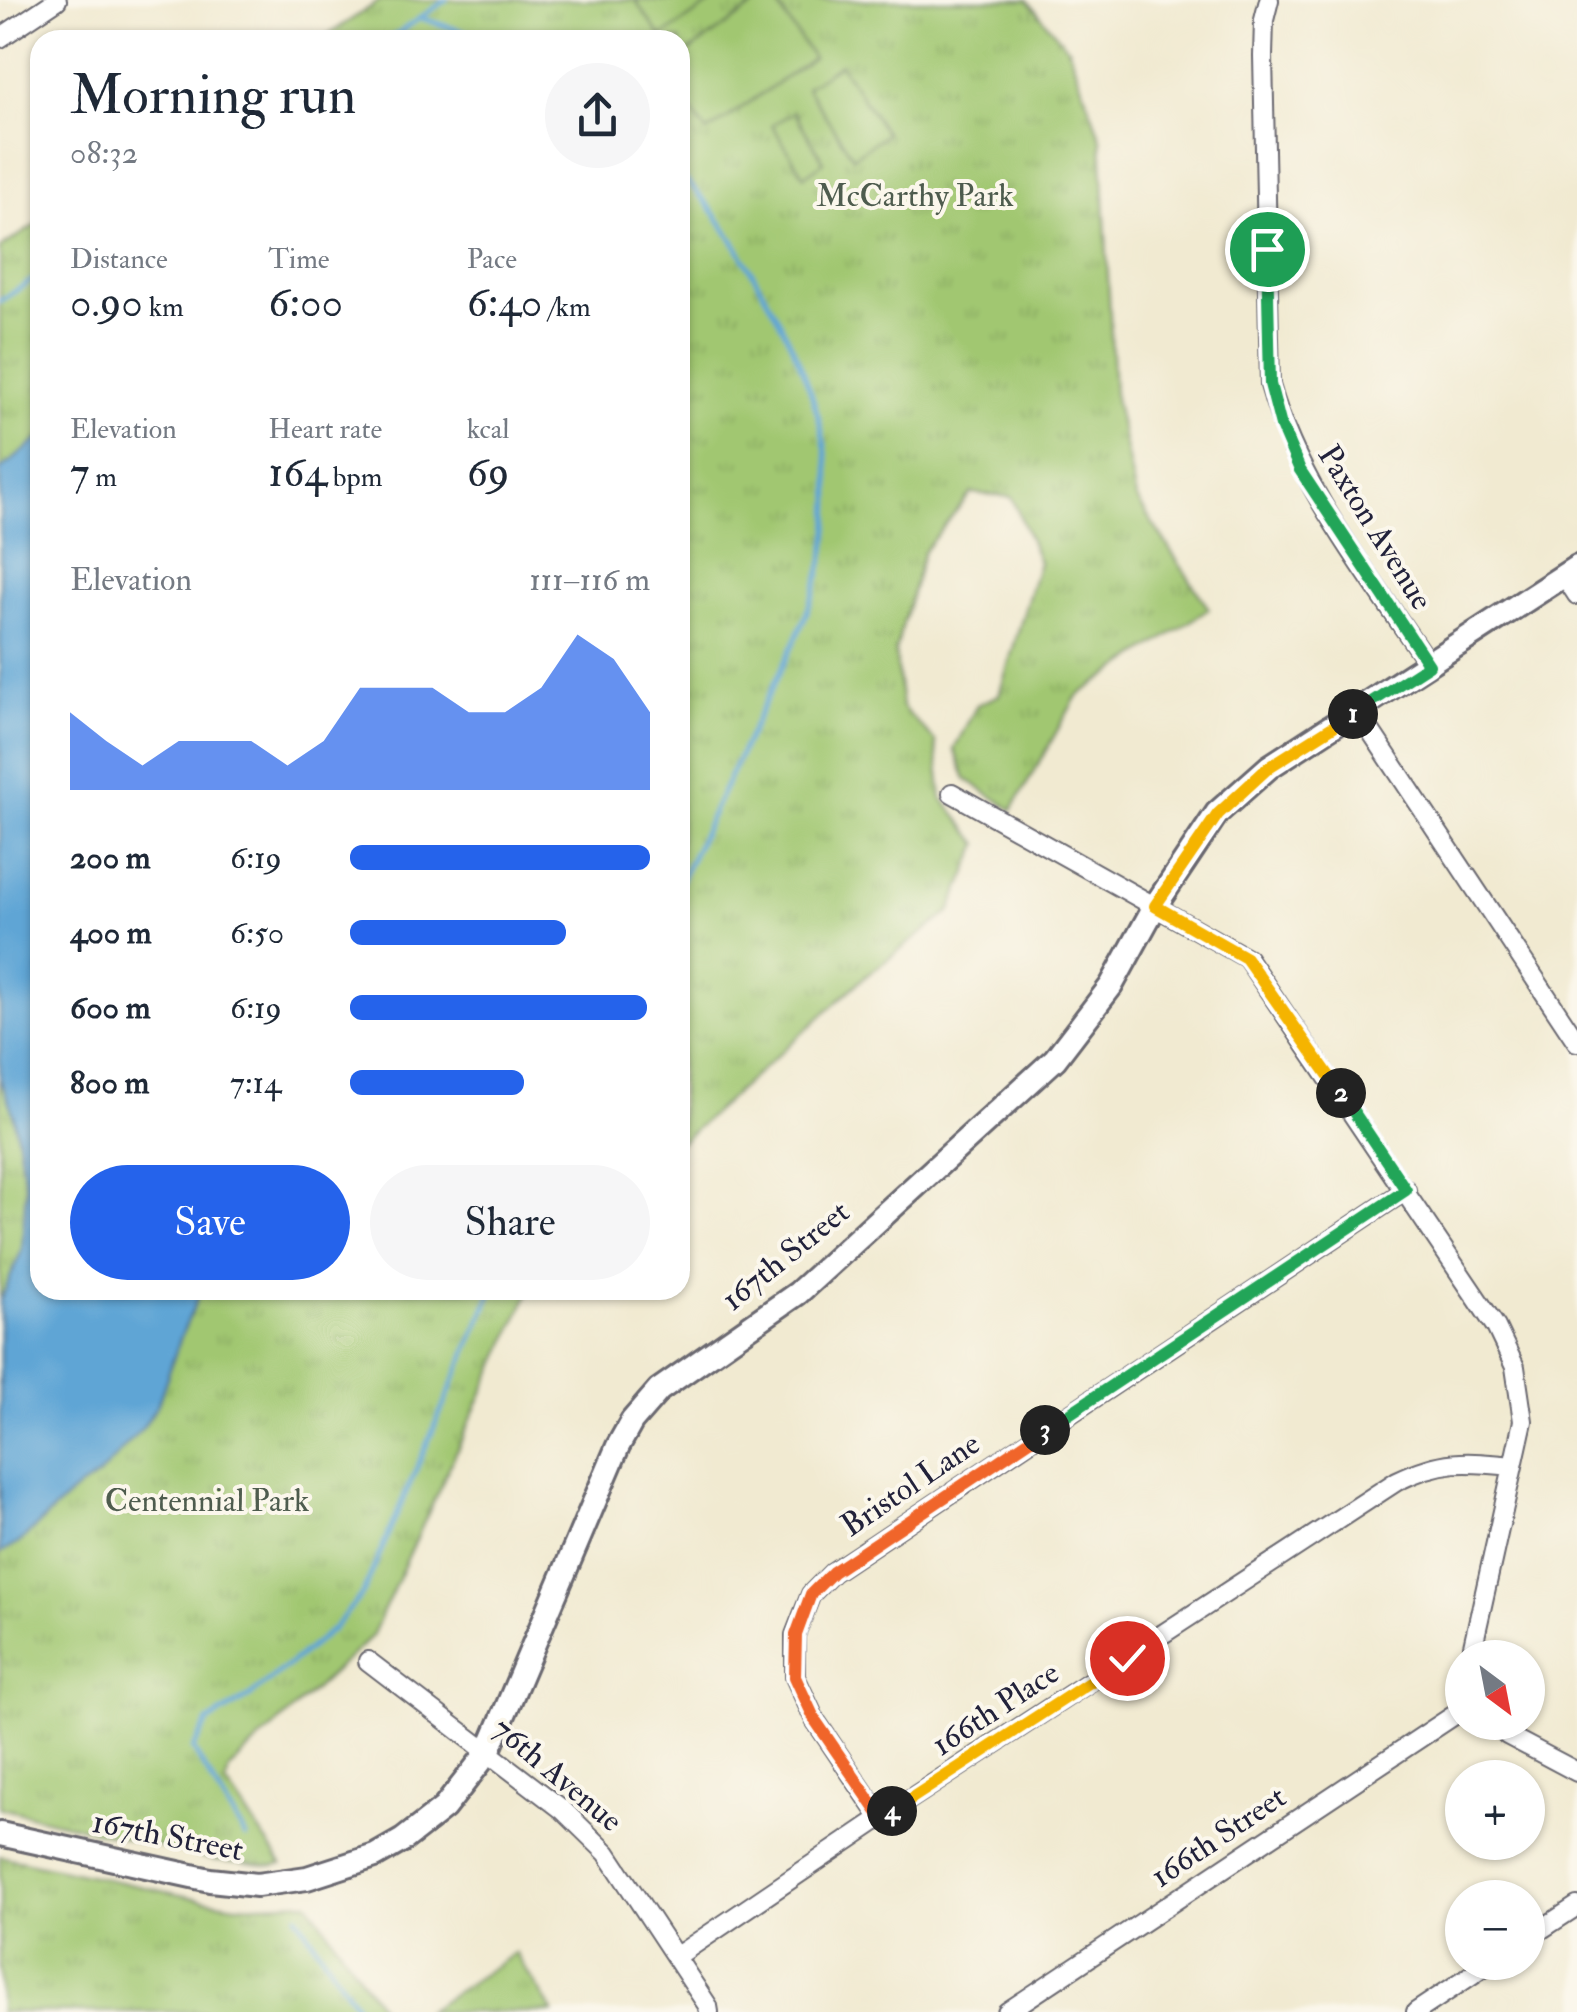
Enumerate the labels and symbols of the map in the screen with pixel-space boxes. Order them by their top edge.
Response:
park label: McCarthy Park [816,176,1014,216]
pin [1225,207,1310,292]
street label: Paxton Avenue [1309,438,1442,617]
pin: 1 [1328,689,1378,739]
pin: 2 [1316,1068,1366,1118]
street label: 167th Street [714,1192,858,1319]
pin: 3 [1020,1405,1070,1455]
street label: Bristol Lane [834,1424,988,1546]
park label: Centennial Park [105,1481,309,1521]
pin [1085,1616,1170,1701]
north arrow [1445,1640,1545,1740]
street label: 166th Place [924,1653,1067,1765]
street label: 76th Avenue [484,1709,630,1841]
street label: 166th Street [1143,1777,1294,1897]
pin: 4 [867,1786,917,1836]
street label: 167th Street [89,1802,247,1870]

